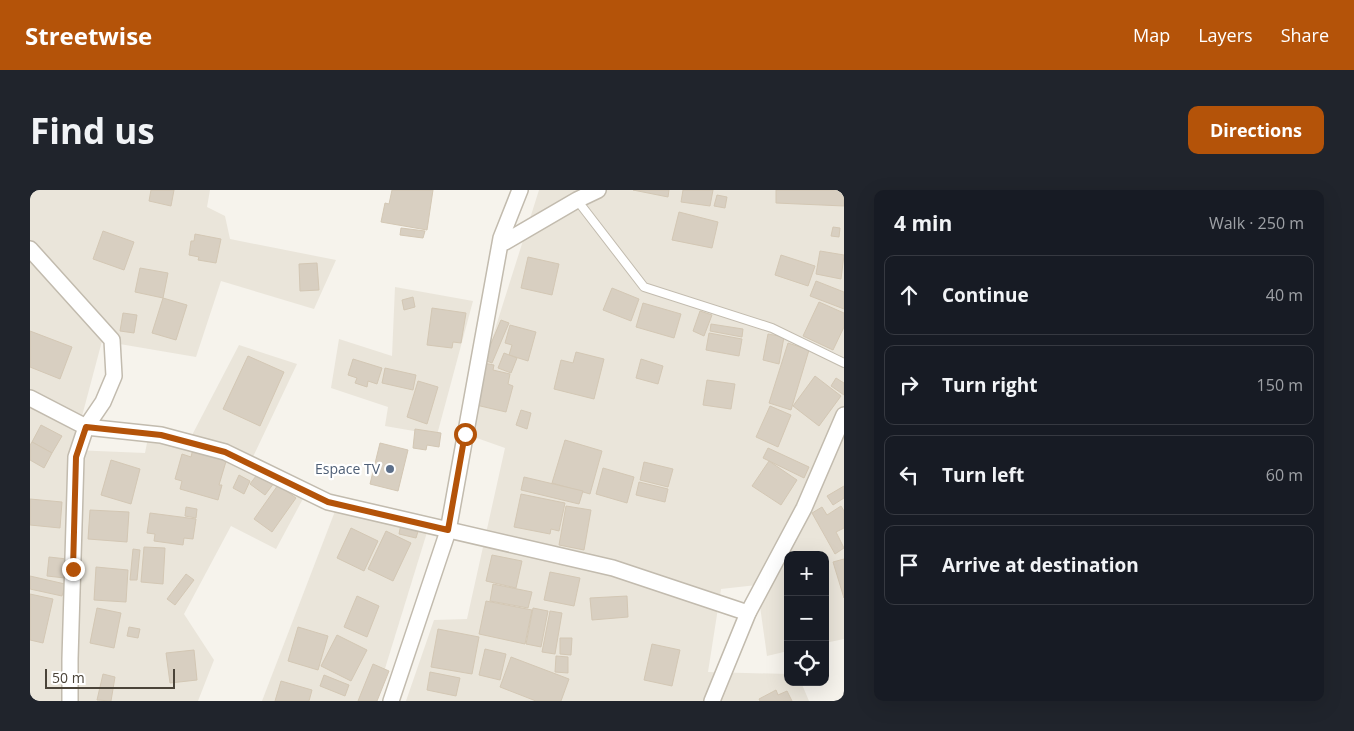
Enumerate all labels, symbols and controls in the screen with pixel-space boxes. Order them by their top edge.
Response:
text: Streetwise [25,19,152,52]
text: Map [1133,23,1170,47]
text: Layers [1198,23,1253,47]
text: Share [1281,23,1329,47]
button: Directions [1188,106,1324,154]
text: Find us [30,107,155,154]
text: 4 min [894,209,952,237]
text: Walk · 250 m [1209,212,1304,234]
icon: ahead [895,281,923,309]
text: Continue [942,282,1029,308]
text: 40 m [1266,284,1303,306]
icon: right [895,371,923,399]
text: Turn right [942,372,1037,398]
text: 150 m [1257,374,1303,396]
route start [454,423,477,446]
place label: Espace TV [315,459,381,478]
icon: left [895,461,923,489]
text: Turn left [942,462,1024,488]
marker: Espace TV [384,463,396,475]
text: 60 m [1266,464,1303,486]
map controls [784,551,829,686]
button: + [784,551,829,596]
icon: arrive [895,551,923,579]
text: Arrive at destination [942,552,1139,578]
route end [62,558,85,581]
button: − [784,596,829,641]
button: locate [784,641,829,686]
scale bar [45,666,175,689]
text: 50 m [52,668,85,687]

